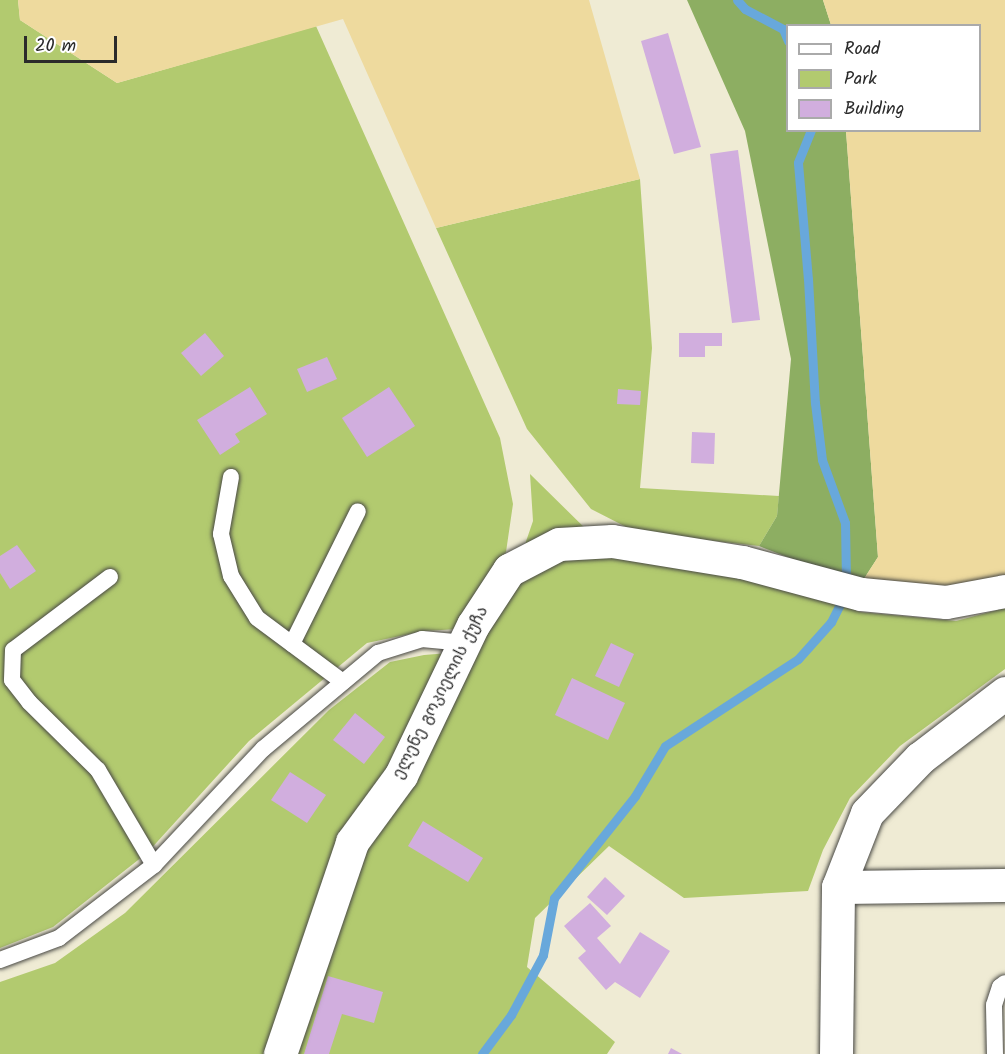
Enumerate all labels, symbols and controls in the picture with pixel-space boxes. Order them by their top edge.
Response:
scale bar [27,24,120,62]
legend [786,24,981,132]
text: 20 m [35,32,76,61]
text: Road [844,35,880,64]
text: Park [844,65,877,94]
text: Building [844,95,904,124]
street label: ელენე გოკიელის ქუჩა [389,604,493,782]

